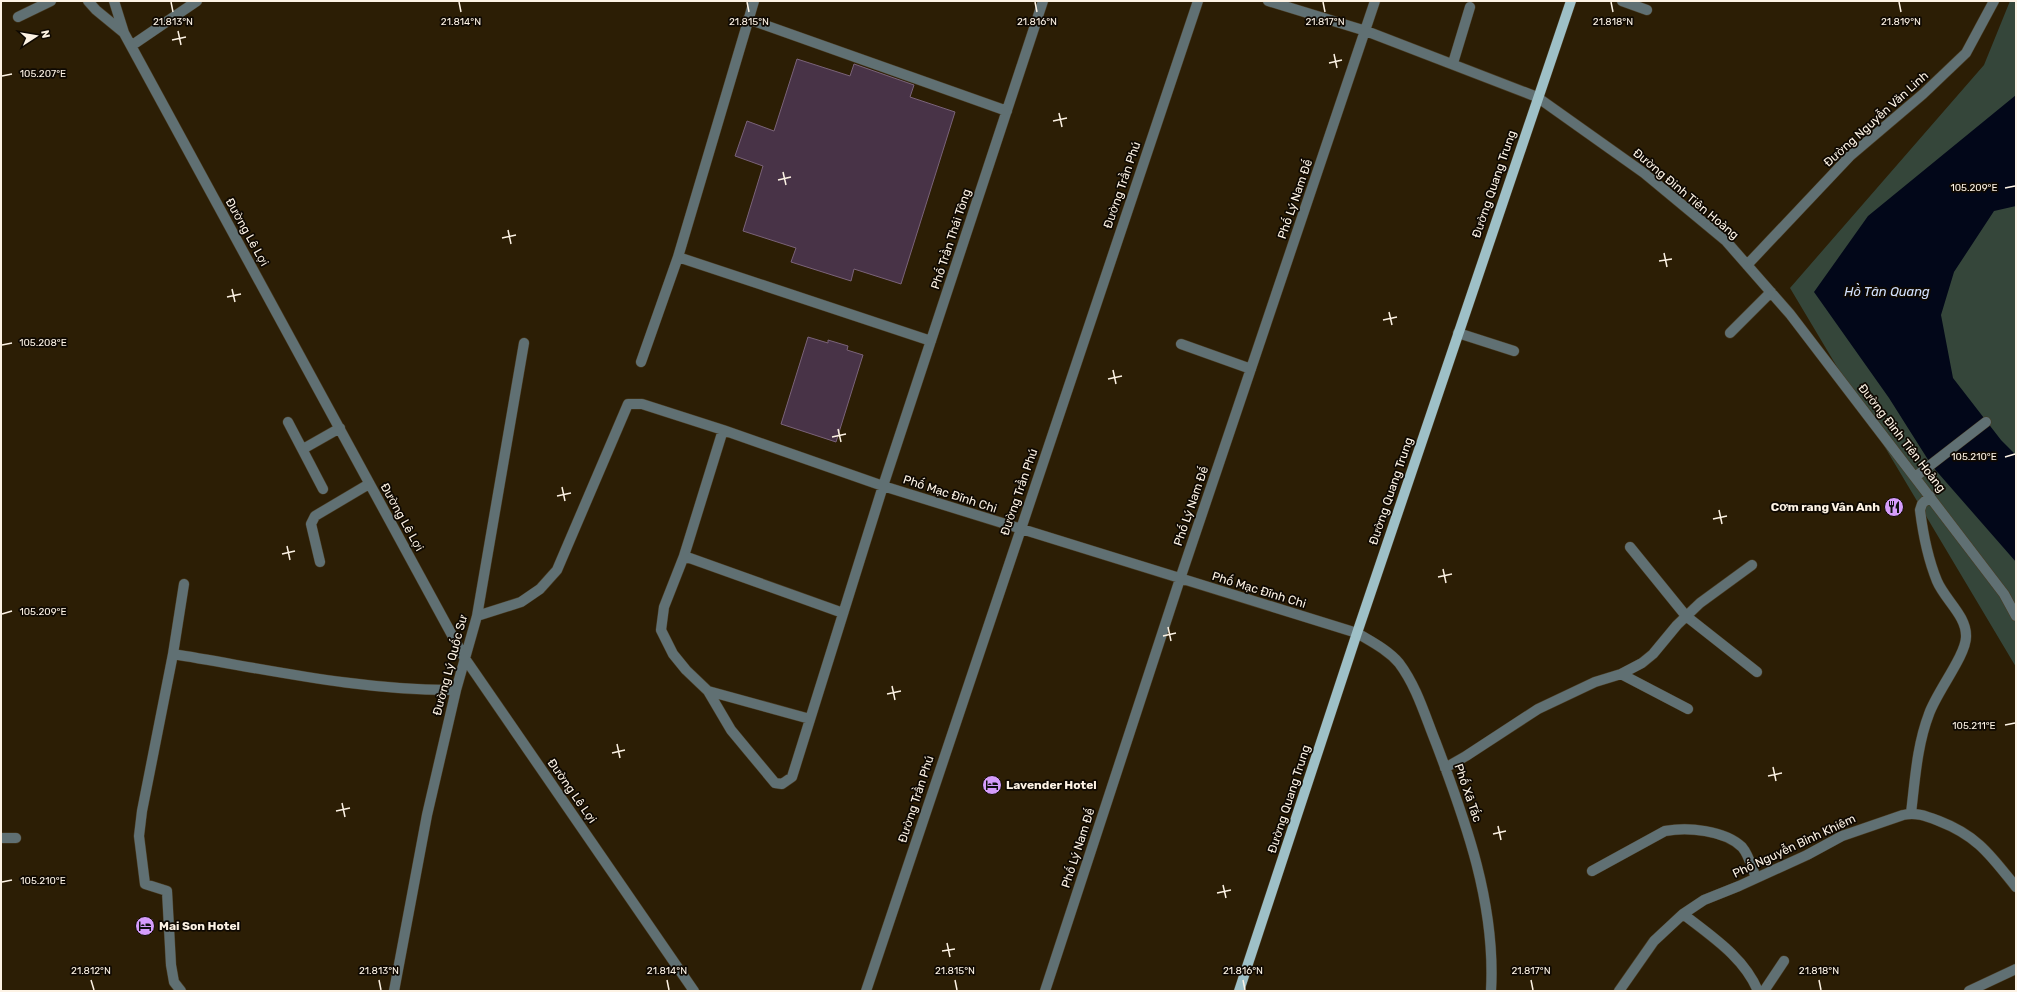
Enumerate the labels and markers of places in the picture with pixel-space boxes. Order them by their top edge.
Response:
restaurant icon: Cơm rang Vân Anh [1883,496,1905,518]
place label: Cơm rang Vân Anh [1771,500,1880,514]
hotel icon: Lavender Hotel [981,774,1003,796]
place label: Lavender Hotel [1006,778,1097,792]
hotel icon: Mai Son Hotel [134,915,156,937]
place label: Mai Son Hotel [159,919,240,933]

